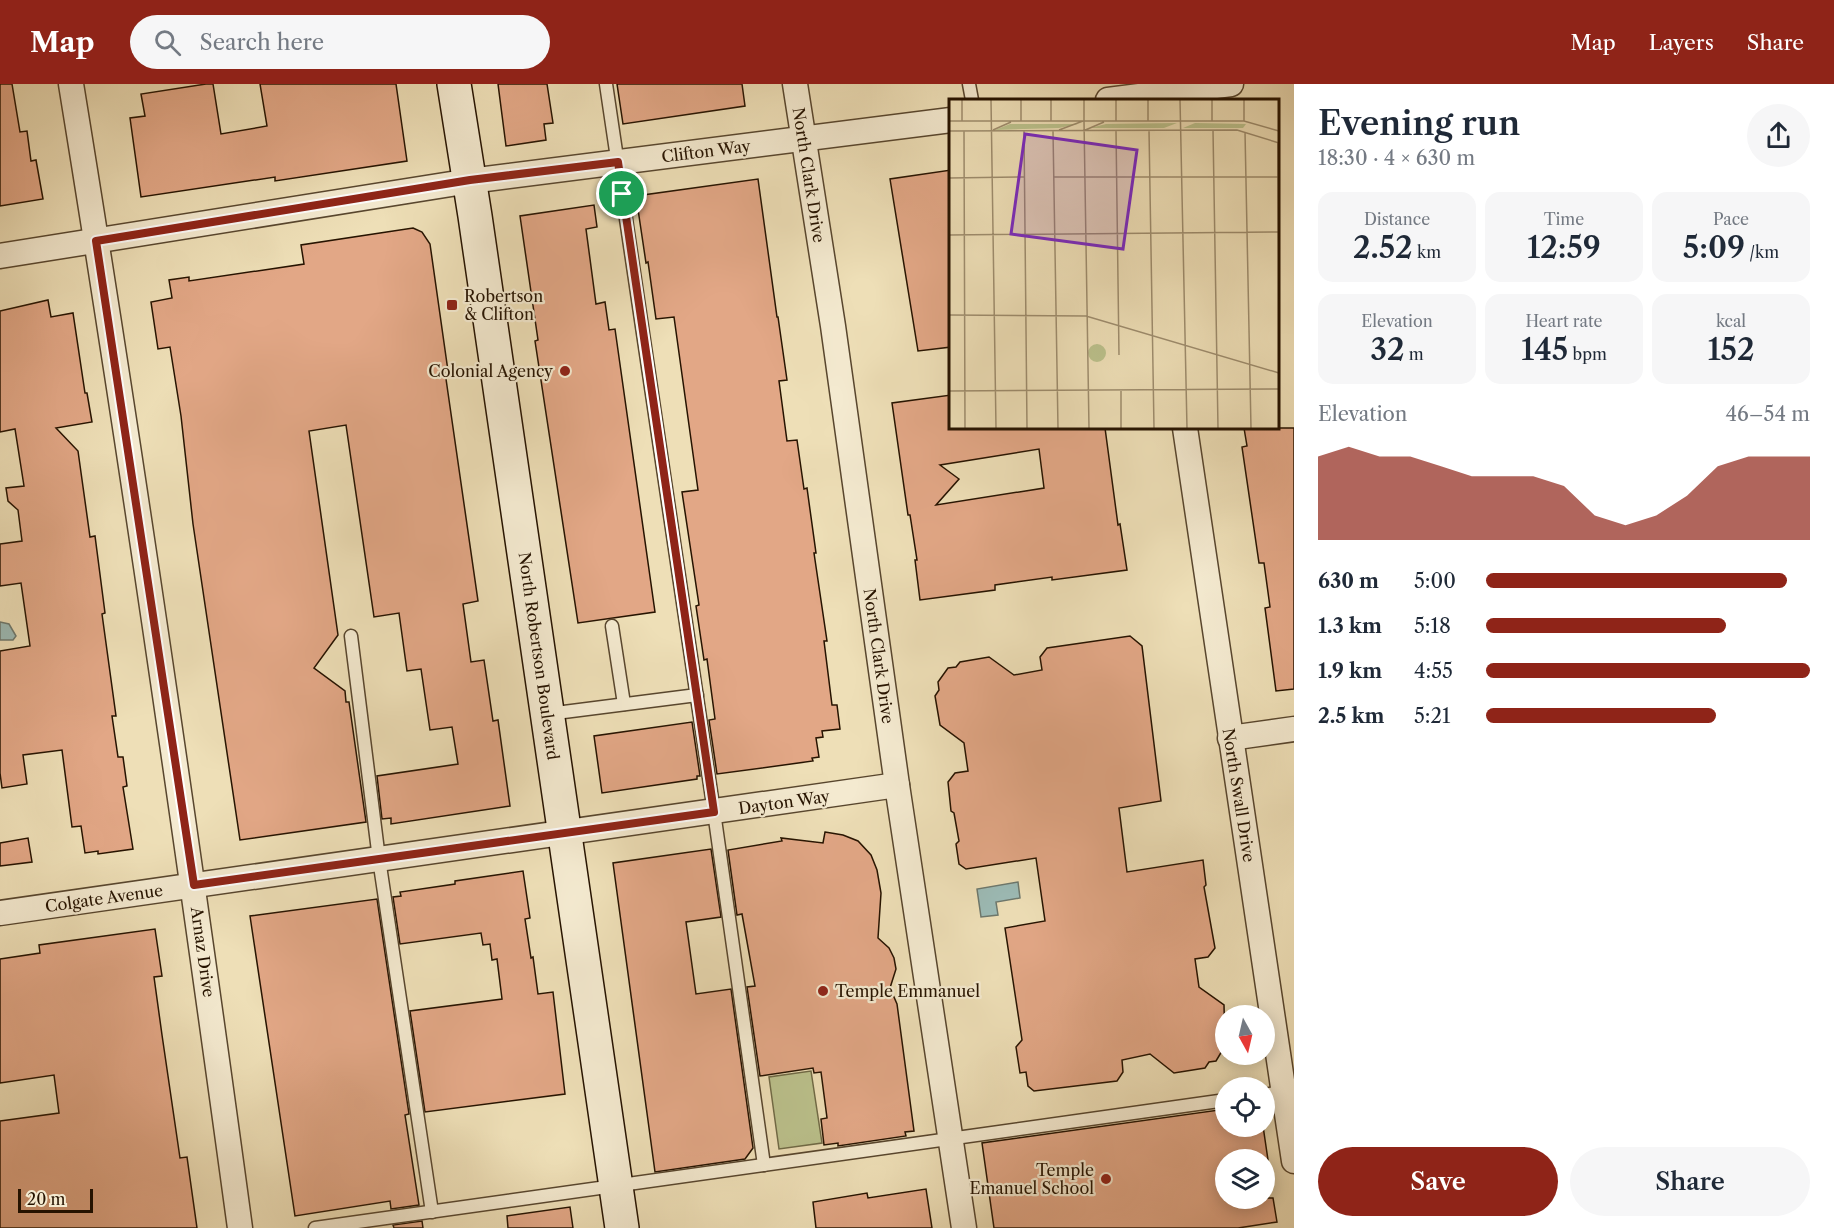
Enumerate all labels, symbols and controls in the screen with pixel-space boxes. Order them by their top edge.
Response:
search box [130,15,550,69]
text: Map [30,25,94,59]
icon: search [151,26,184,59]
text: Search here [199,29,324,56]
text: Map [1571,30,1616,55]
text: Layers [1649,30,1714,55]
text: Share [1747,30,1804,55]
inset map [949,99,1279,429]
text: Evening run [1318,103,1520,144]
button: share [1747,104,1810,167]
street label: North Clark Drive [788,106,830,244]
street label: Clifton Way [660,135,753,166]
text: 18:30 · 4 × 630 m [1318,146,1475,170]
pin [596,168,647,219]
icon: arrive [605,177,638,210]
text: Distance [1364,209,1430,229]
text: Time [1544,209,1584,229]
text: Pace [1713,209,1749,229]
text: 2.52 [1353,229,1413,266]
text: 12:59 [1527,229,1601,266]
text: 5:09 [1683,229,1745,266]
text: km [1413,242,1441,262]
text: /km [1745,242,1779,262]
place label: Robertson & Clifton [464,286,543,324]
marker: Robertson & Clifton [445,298,459,312]
text: Elevation [1361,311,1433,331]
text: Heart rate [1525,311,1603,331]
text: kcal [1716,311,1746,331]
text: 32 [1370,331,1405,368]
text: 145 [1521,331,1568,368]
text: 152 [1707,331,1755,368]
text: m [1405,344,1424,364]
text: bpm [1568,344,1607,364]
place label: Colonial Agency [428,361,554,381]
marker: Colonial Agency [558,364,572,378]
text: Elevation [1318,402,1407,426]
text: 46–54 m [1725,402,1810,426]
street label: North Robertson Boulevard [514,551,564,762]
text: 630 m [1318,569,1379,593]
text: 5:00 [1414,569,1456,593]
street label: North Clark Drive [860,587,898,725]
text: 1.3 km [1318,614,1382,638]
text: 5:18 [1414,614,1451,638]
text: 1.9 km [1318,659,1382,683]
text: 4:55 [1414,659,1453,683]
text: 2.5 km [1318,704,1385,728]
text: 5:21 [1414,704,1450,728]
street label: North Swall Drive [1219,727,1259,863]
street label: Dayton Way [737,786,832,818]
street label: Colgate Avenue [44,880,164,916]
street label: Arnaz Drive [187,904,219,999]
place label: Temple Emmanuel [835,981,980,1001]
marker: Temple Emmanuel [816,984,830,998]
north arrow [1215,1005,1275,1065]
map controls [1215,1005,1275,1209]
button: locate [1215,1077,1275,1137]
button: Save [1318,1147,1558,1216]
button: Share [1570,1147,1810,1216]
button: layers [1215,1149,1275,1209]
place label: Temple Emanuel School [969,1160,1094,1198]
marker: Temple Emanuel School [1099,1172,1113,1186]
scale bar [18,1186,93,1214]
text: 20 m [27,1189,66,1209]

